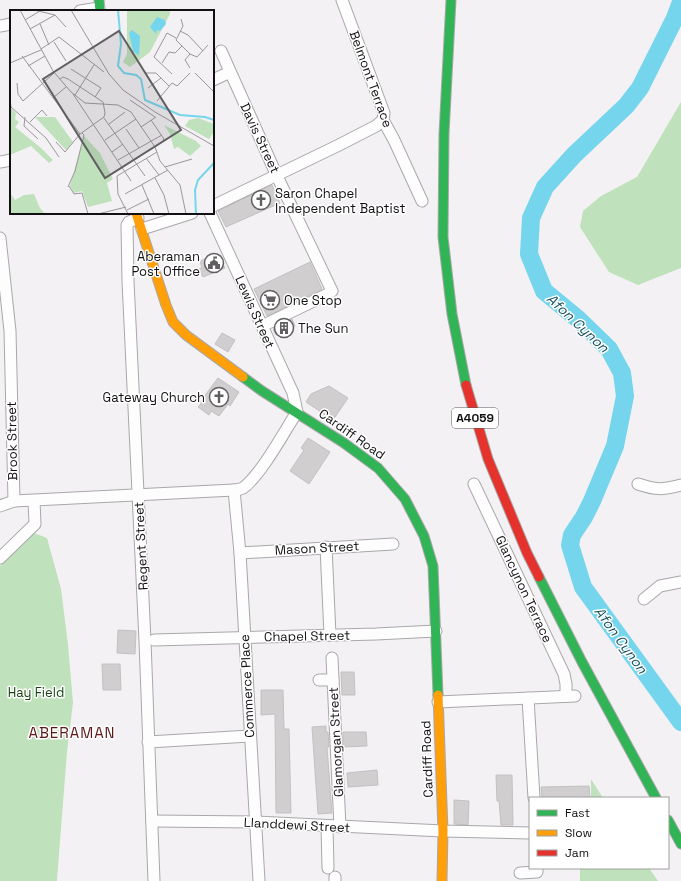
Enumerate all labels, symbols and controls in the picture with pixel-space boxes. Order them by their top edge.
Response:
inset map [10,10,214,214]
street label: Belmont Terrace [346,28,396,130]
street label: Davis Street [236,100,284,176]
place label: Saron Chapel Independent Baptist [275,185,405,217]
church icon: Saron Chapel Independent Baptist [250,189,272,211]
place label: Aberaman Post Office [131,248,200,280]
public building icon: Aberaman Post Office [203,252,225,274]
street label: Lewis Street [231,273,279,351]
supermarket icon: One Stop [259,289,281,311]
water label: Afon Cynon [543,290,613,357]
place label: One Stop [284,292,342,309]
building icon: The Sun [273,317,295,339]
place label: The Sun [298,320,349,337]
church icon: Gateway Church [208,386,230,408]
place label: Gateway Church [103,389,205,406]
street label: Brook Street [3,401,21,481]
street label: Cardiff Road [315,405,389,463]
road number: A4059 [452,408,498,428]
street label: Regent Street [130,501,152,591]
street label: Glancynon Terrace [492,533,556,645]
street label: Mason Street [274,537,360,559]
water label: Afon Cynon [591,603,652,677]
street label: Chapel Street [264,627,350,645]
street label: Commerce Place [236,634,258,738]
park label: Hay Field [8,684,64,701]
street label: Glamorgan Street [325,687,347,797]
street label: Cardiff Road [417,720,437,798]
district label: ABERAMAN [28,723,116,742]
legend [529,797,669,869]
text: Fast [565,805,590,821]
street label: Llanddewi Street [243,814,351,836]
text: Slow [565,825,592,841]
text: Jam [565,845,589,861]

